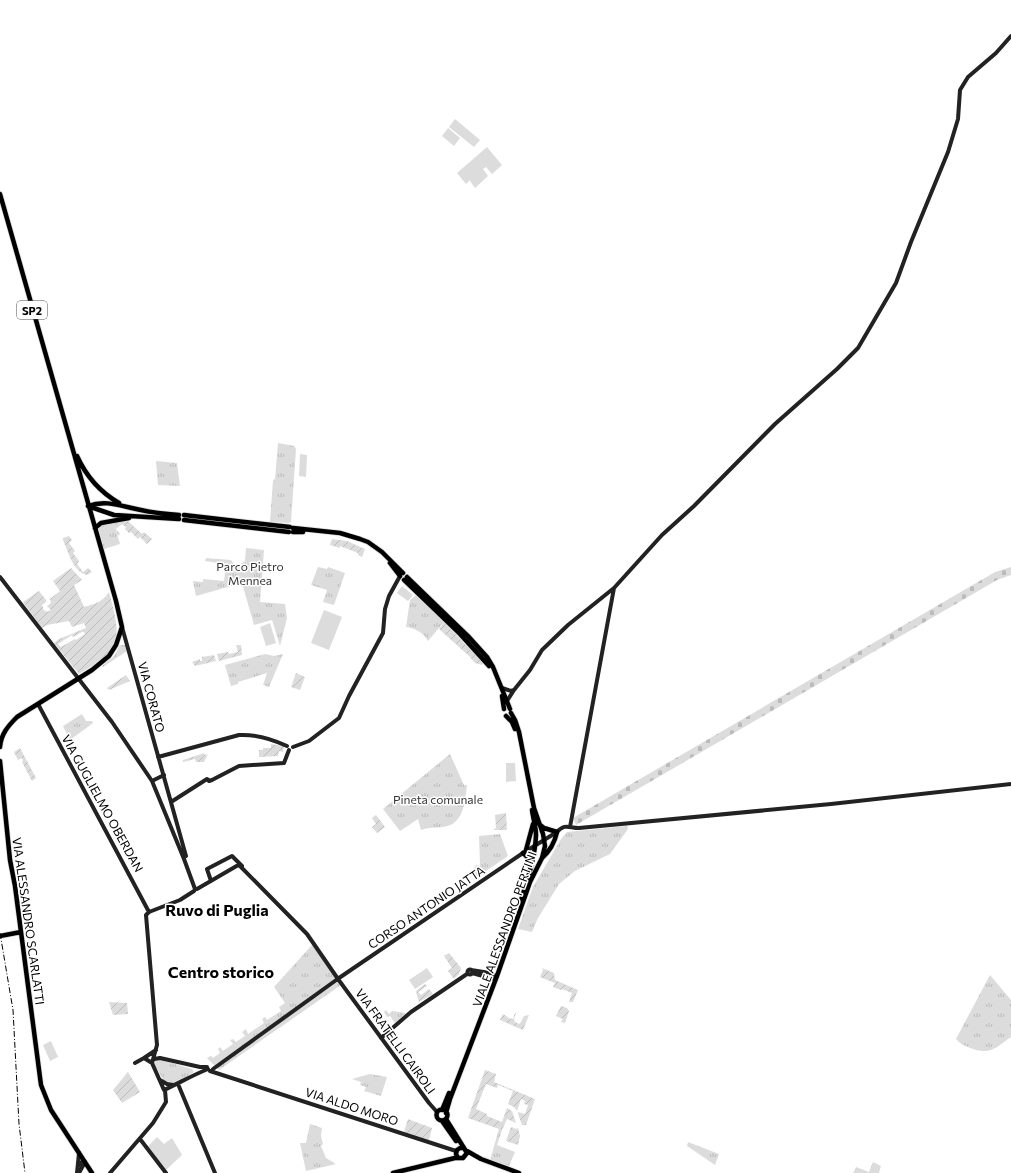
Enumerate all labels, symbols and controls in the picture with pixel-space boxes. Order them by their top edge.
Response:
road number: SP2 [17,301,47,319]
park label: Parco Pietro Mennea [216,559,284,587]
street label: VIA CORATO [136,660,168,734]
street label: VIA GUGLIELMO OBERDAN [59,732,147,874]
park label: Pineta comunale [393,792,483,806]
street label: VIA ALESSANDRO SCARLATTI [10,836,48,1006]
street label: VIALE ALESSANDRO PERTINI [469,849,539,1009]
street label: CORSO ANTONIO JATTA [365,863,487,952]
district label: Ruvo di Puglia [165,900,269,919]
district label: Centro storico [168,962,275,981]
street label: VIA FRATELLI CAIROLI [353,986,439,1096]
street label: VIA ALDO MORO [304,1084,400,1128]

